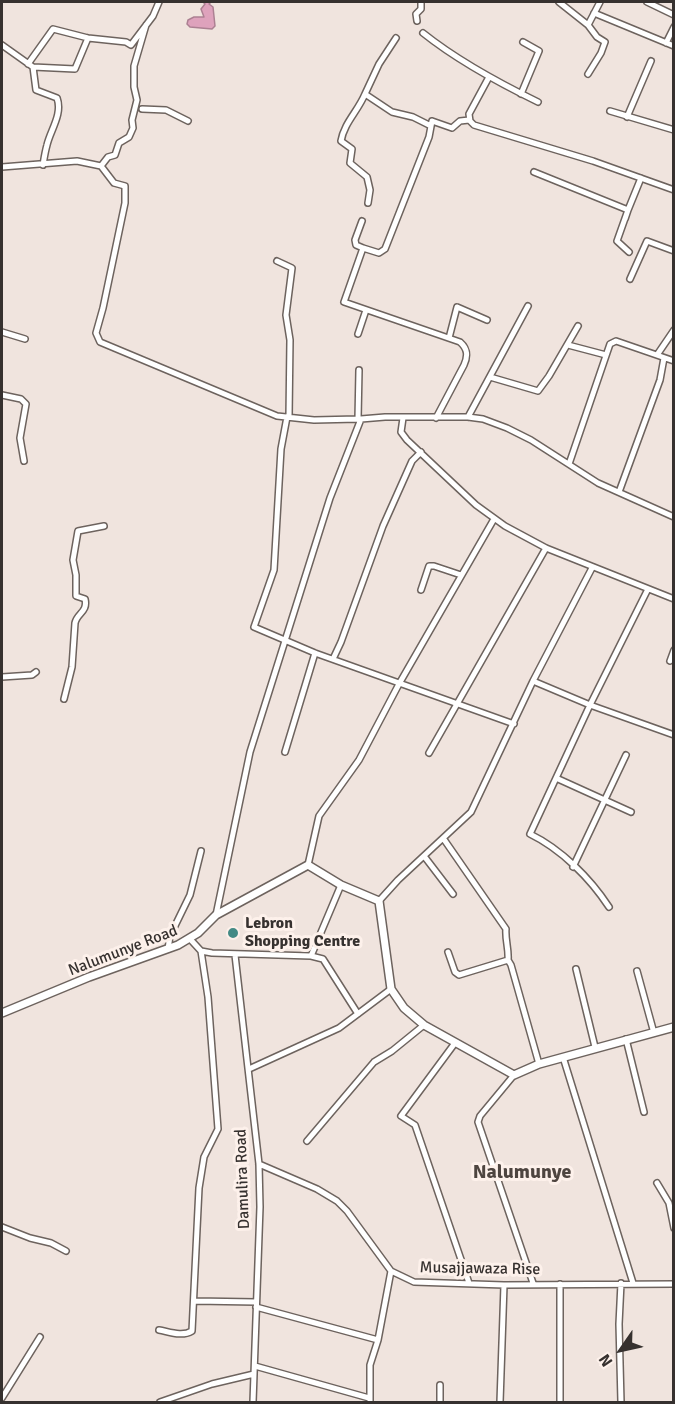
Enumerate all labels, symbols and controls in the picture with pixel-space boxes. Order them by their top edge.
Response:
place label: Lebron Shopping Centre [245,914,360,952]
street label: Nalumunye Road [66,921,180,981]
marker: Lebron Shopping Centre [226,926,240,940]
street label: Damulira Road [232,1128,254,1230]
district label: Nalumunye [473,1161,571,1185]
street label: Musajjawaza Rise [419,1258,541,1280]
north arrow [591,1320,651,1380]
text: N [595,1350,617,1370]

